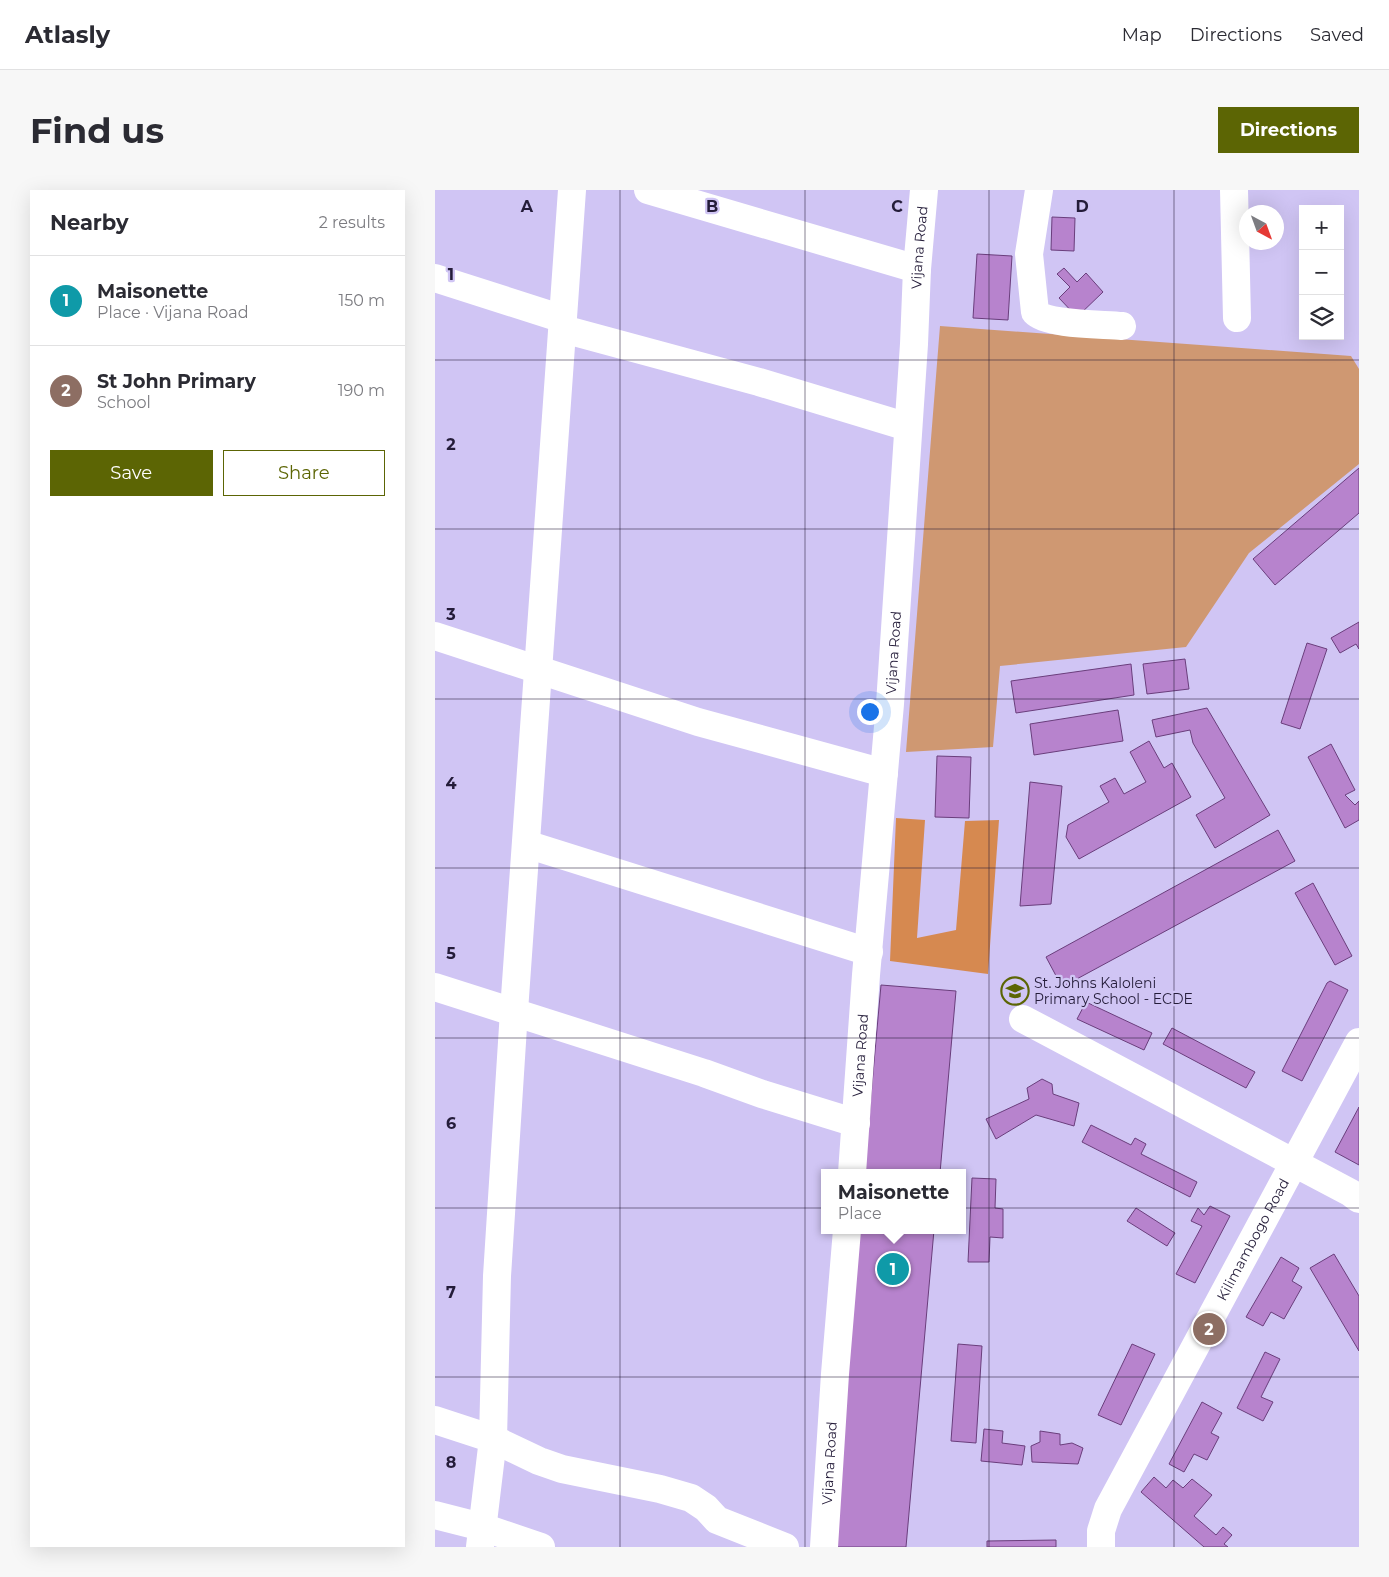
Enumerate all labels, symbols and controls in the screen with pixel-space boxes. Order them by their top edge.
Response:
text: Atlasly [25,20,110,49]
text: Map [1122,24,1162,46]
text: Directions [1190,24,1282,46]
text: Saved [1310,24,1364,46]
button: Directions [1218,107,1359,153]
text: Find us [30,109,164,152]
text: A [520,197,534,216]
text: B [706,197,718,216]
text: C [891,197,903,216]
text: D [1075,197,1089,216]
street label: Vijana Road [907,205,932,289]
north arrow [1239,205,1284,250]
map controls [1299,205,1344,340]
button: + [1299,205,1344,250]
text: Nearby [50,210,129,235]
text: 2 results [319,213,385,232]
button: − [1299,250,1344,295]
text: 1 [448,265,454,284]
text: Maisonette [97,280,208,303]
text: 1 [63,291,69,310]
text: 150 m [338,291,385,310]
button: layers [1299,295,1344,340]
text: Place · Vijana Road [97,303,248,322]
text: St John Primary [97,370,256,393]
text: 2 [61,381,71,400]
text: 190 m [338,381,385,400]
text: School [97,393,151,412]
text: 2 [446,435,456,454]
button: Save [50,450,213,496]
button: Share [223,450,385,496]
text: 3 [445,605,456,624]
street label: Vijana Road [882,610,905,695]
your location [857,699,883,725]
text: 4 [445,774,457,793]
text: 5 [446,944,456,963]
place label: St. Johns Kaloleni Primary School - ECDE [1034,974,1193,1008]
school or university icon: St. Johns Kaloleni Primary School - ECDE [1000,976,1030,1006]
street label: Vijana Road [848,1013,872,1098]
text: 6 [446,1114,456,1133]
popup [821,1169,966,1234]
street label: Kilimambogo Road [1213,1175,1293,1304]
text: Maisonette [838,1181,949,1204]
text: Place [838,1204,882,1223]
pin: 1 [877,1250,909,1288]
text: 7 [446,1283,456,1302]
pin: 2 [1193,1310,1225,1348]
street label: Vijana Road [818,1421,841,1505]
text: 8 [446,1453,456,1472]

